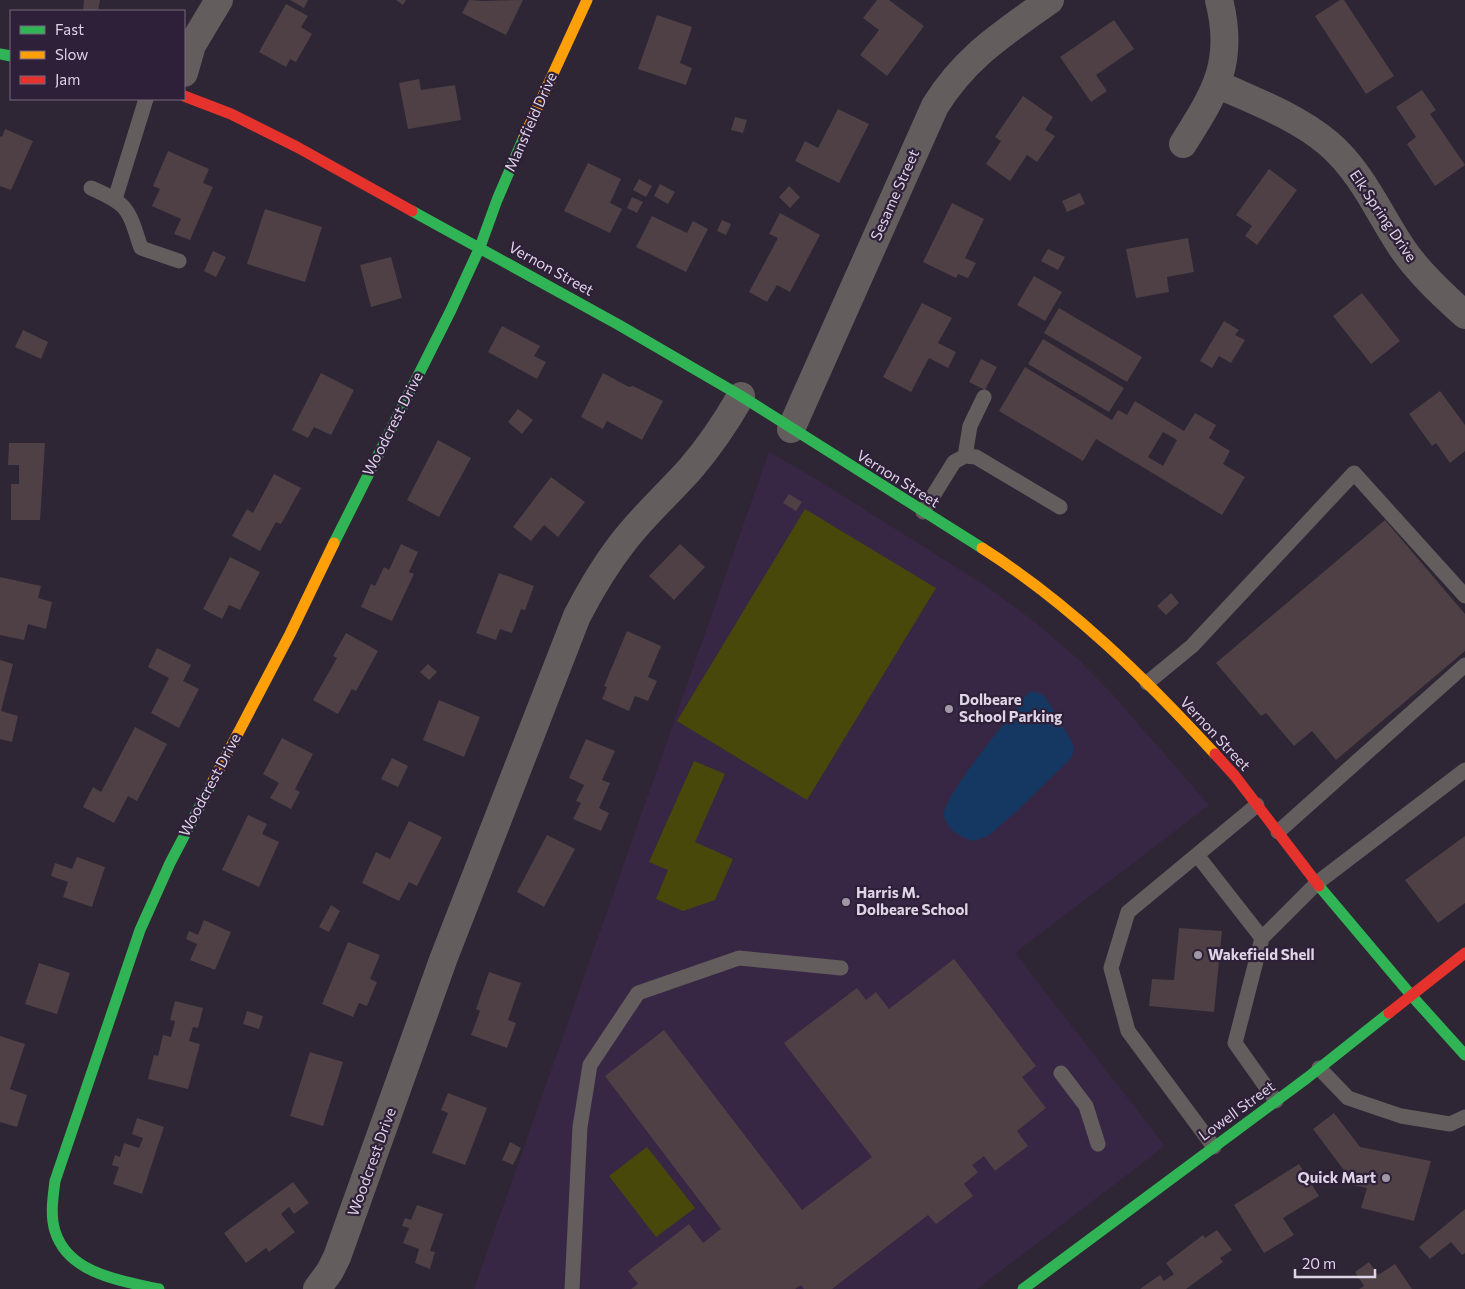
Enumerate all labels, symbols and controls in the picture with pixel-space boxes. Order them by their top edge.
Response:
legend [10,10,185,100]
text: Fast [55,20,84,38]
text: Slow [55,45,88,63]
street label: Mansfield Drive [500,69,560,174]
text: Jam [55,70,80,88]
street label: Sesame Street [866,146,922,243]
street label: Elk Spring Drive [1346,166,1421,265]
street label: Vernon Street [506,237,597,299]
street label: Woodcrest Drive [358,369,426,478]
street label: Vernon Street [854,445,943,511]
place label: Dolbeare School Parking [959,690,1062,725]
street label: Vernon Street [1177,693,1255,774]
marker: Dolbeare School Parking [943,703,955,715]
street label: Woodcrest Drive [174,730,244,839]
place label: Harris M. Dolbeare School [856,883,968,918]
marker: Harris M. Dolbeare School [840,896,852,908]
place label: Wakefield Shell [1208,945,1315,963]
marker: Wakefield Shell [1192,949,1204,961]
street label: Lowell Street [1195,1077,1278,1144]
street label: Woodcrest Drive [343,1105,399,1218]
place label: Quick Mart [1298,1168,1376,1186]
marker: Quick Mart [1380,1172,1392,1184]
scale bar [1295,1246,1375,1278]
text: 20 m [1302,1254,1336,1272]

